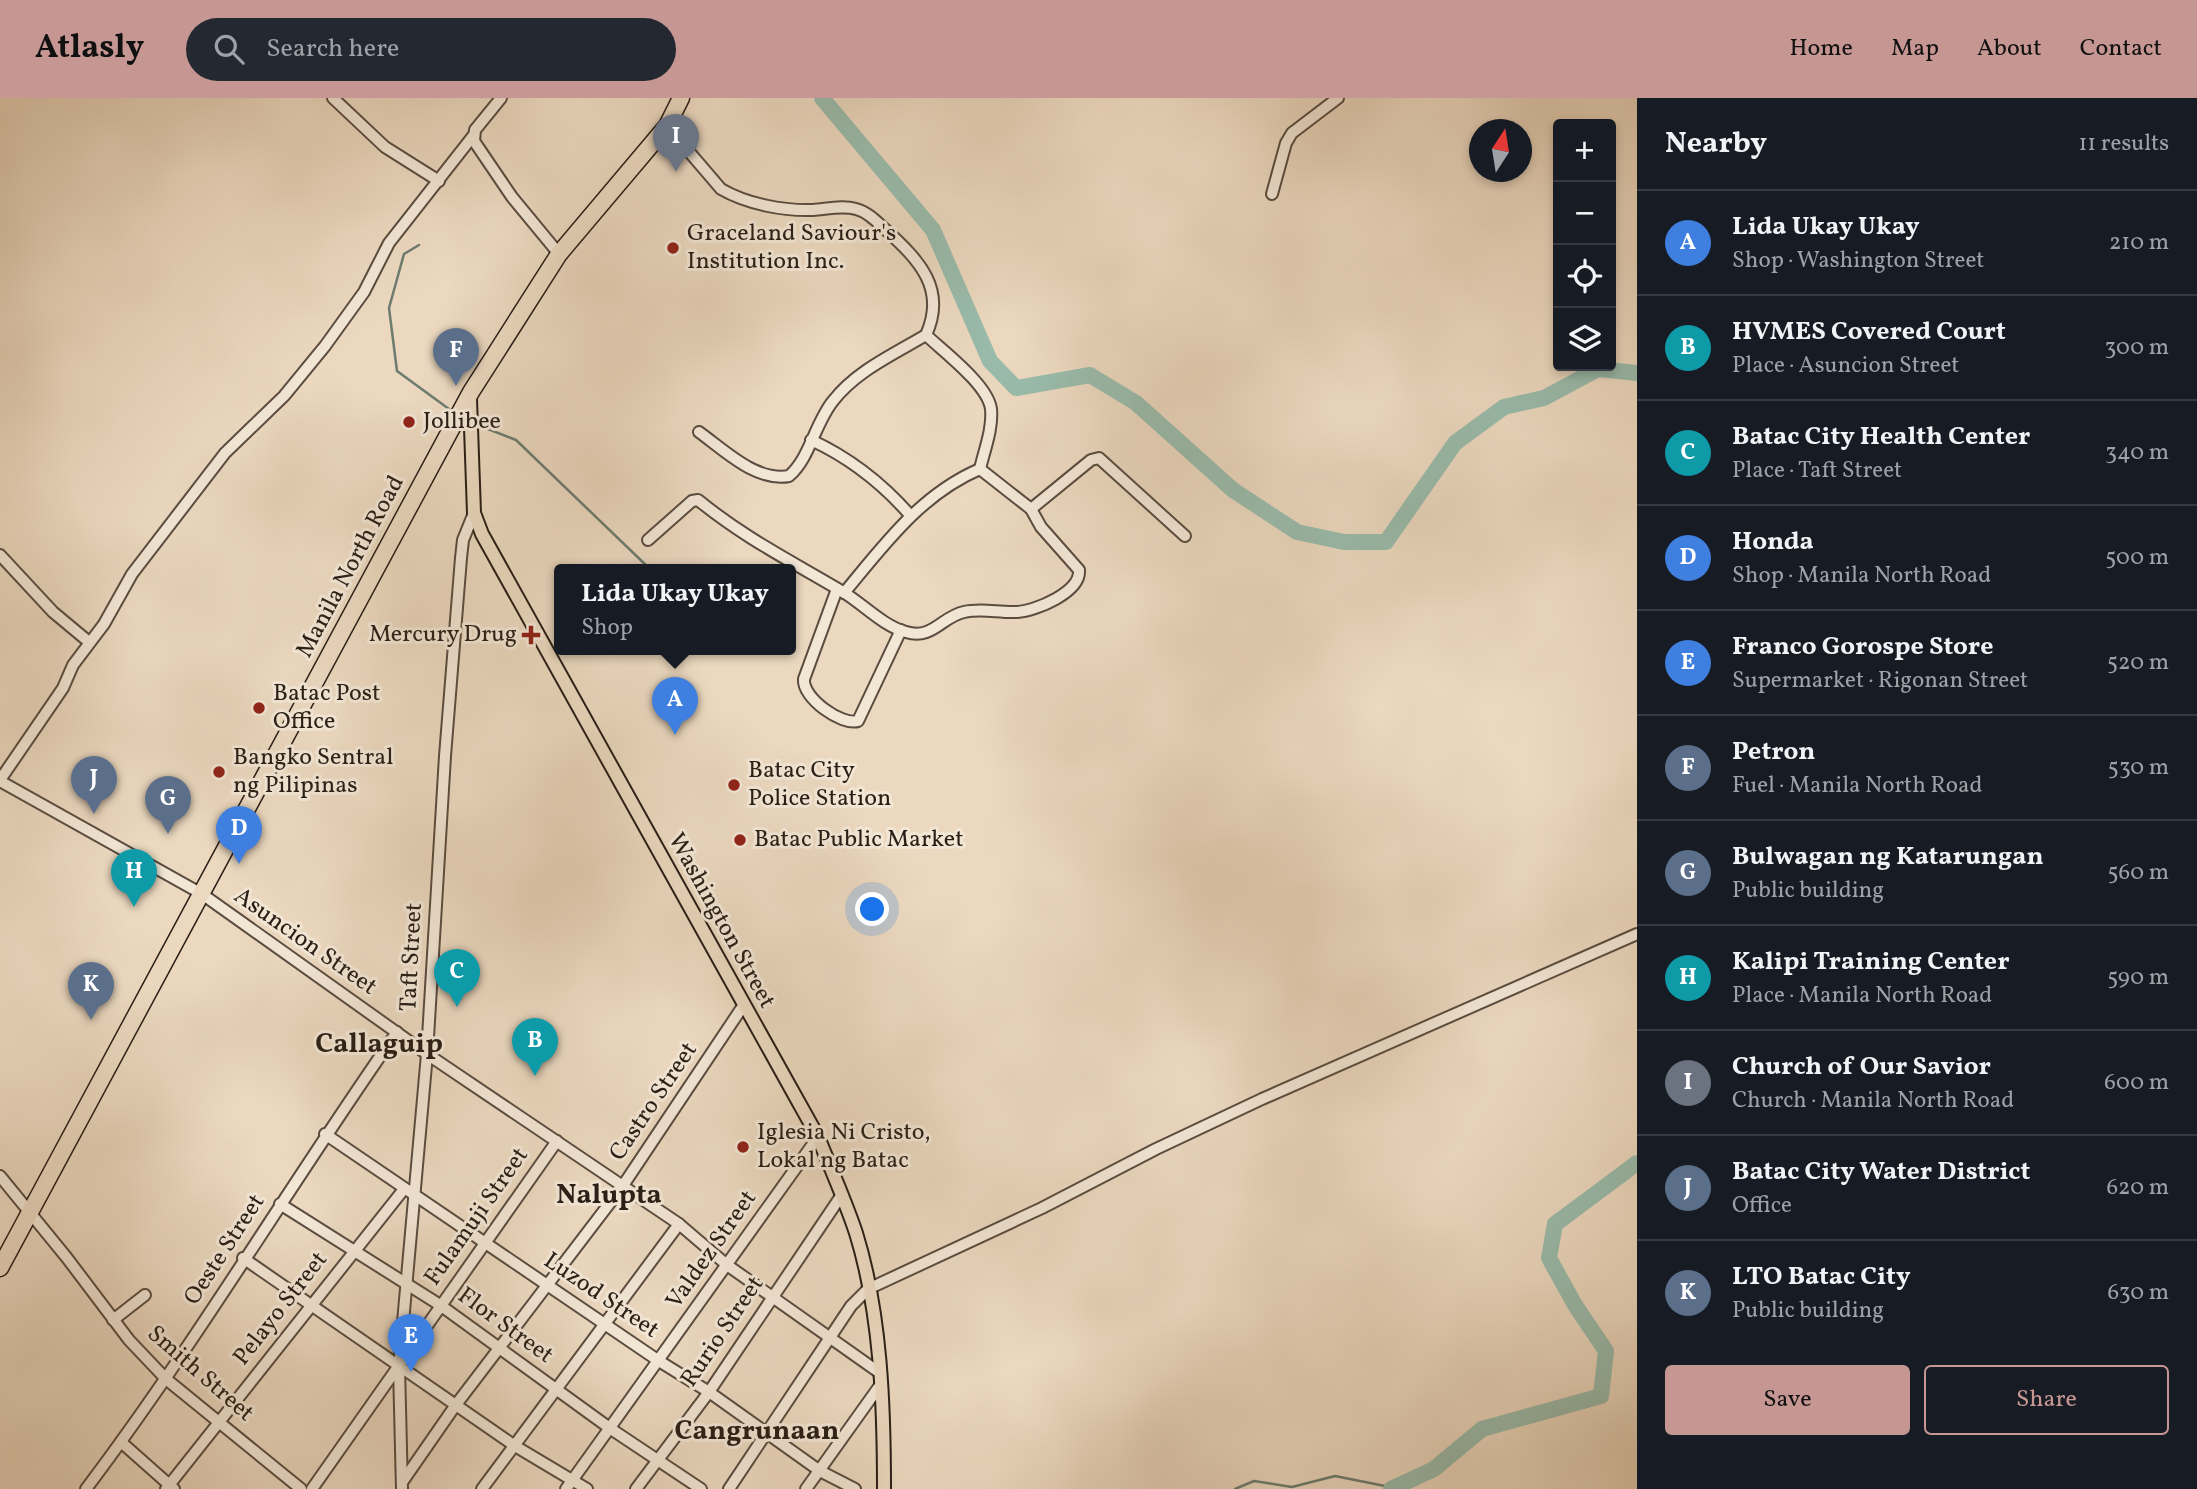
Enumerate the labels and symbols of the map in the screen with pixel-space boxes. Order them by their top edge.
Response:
pin: I [653,114,699,172]
north arrow [1469,119,1532,182]
place label: Graceland Saviour's Institution Inc. [687,217,896,279]
marker: Graceland Saviour's Institution Inc. [665,240,681,256]
pin: F [433,328,479,386]
place label: Jollibee [423,405,501,439]
marker: Jollibee [401,414,417,430]
street label: Manila North Road [289,470,413,664]
place label: Mercury Drug [369,618,517,652]
marker: Mercury Drug [523,627,539,643]
place label: Batac Post Office [273,677,380,739]
pin: A [652,677,698,735]
marker: Batac Post Office [251,700,267,716]
place label: Bangko Sentral ng Pilipinas [233,741,393,803]
place label: Batac City Police Station [748,754,891,816]
pin: J [71,756,117,814]
marker: Bangko Sentral ng Pilipinas [211,764,227,780]
pin: G [145,776,191,834]
marker: Batac City Police Station [726,777,742,793]
pin: D [216,806,262,864]
place label: Batac Public Market [754,823,964,857]
street label: Washington Street [659,827,783,1015]
marker: Batac Public Market [732,832,748,848]
pin: H [111,849,157,907]
street label: Asuncion Street [227,880,383,1004]
your location [855,892,889,926]
street label: Taft Street [392,902,432,1012]
pin: C [434,949,480,1007]
pin: K [68,962,114,1020]
pin: B [512,1018,558,1076]
district label: Callaguip [315,1025,443,1064]
street label: Castro Street [602,1036,706,1168]
place label: Iglesia Ni Cristo, Lokal ng Batac [757,1116,931,1178]
marker: Iglesia Ni Cristo, Lokal ng Batac [735,1139,751,1155]
street label: Fulamuji Street [417,1141,537,1293]
district label: Nalupta [556,1176,662,1215]
street label: Valdez Street [658,1184,766,1316]
street label: Oeste Street [176,1188,274,1312]
street label: Pelayo Street [226,1245,336,1373]
street label: Luzod Street [536,1245,666,1347]
street label: Rurio Street [673,1270,773,1394]
street label: Flor Street [450,1280,560,1372]
pin: E [388,1314,434,1372]
street label: Smith Street [139,1318,261,1430]
district label: Cangrunaan [675,1412,839,1451]

